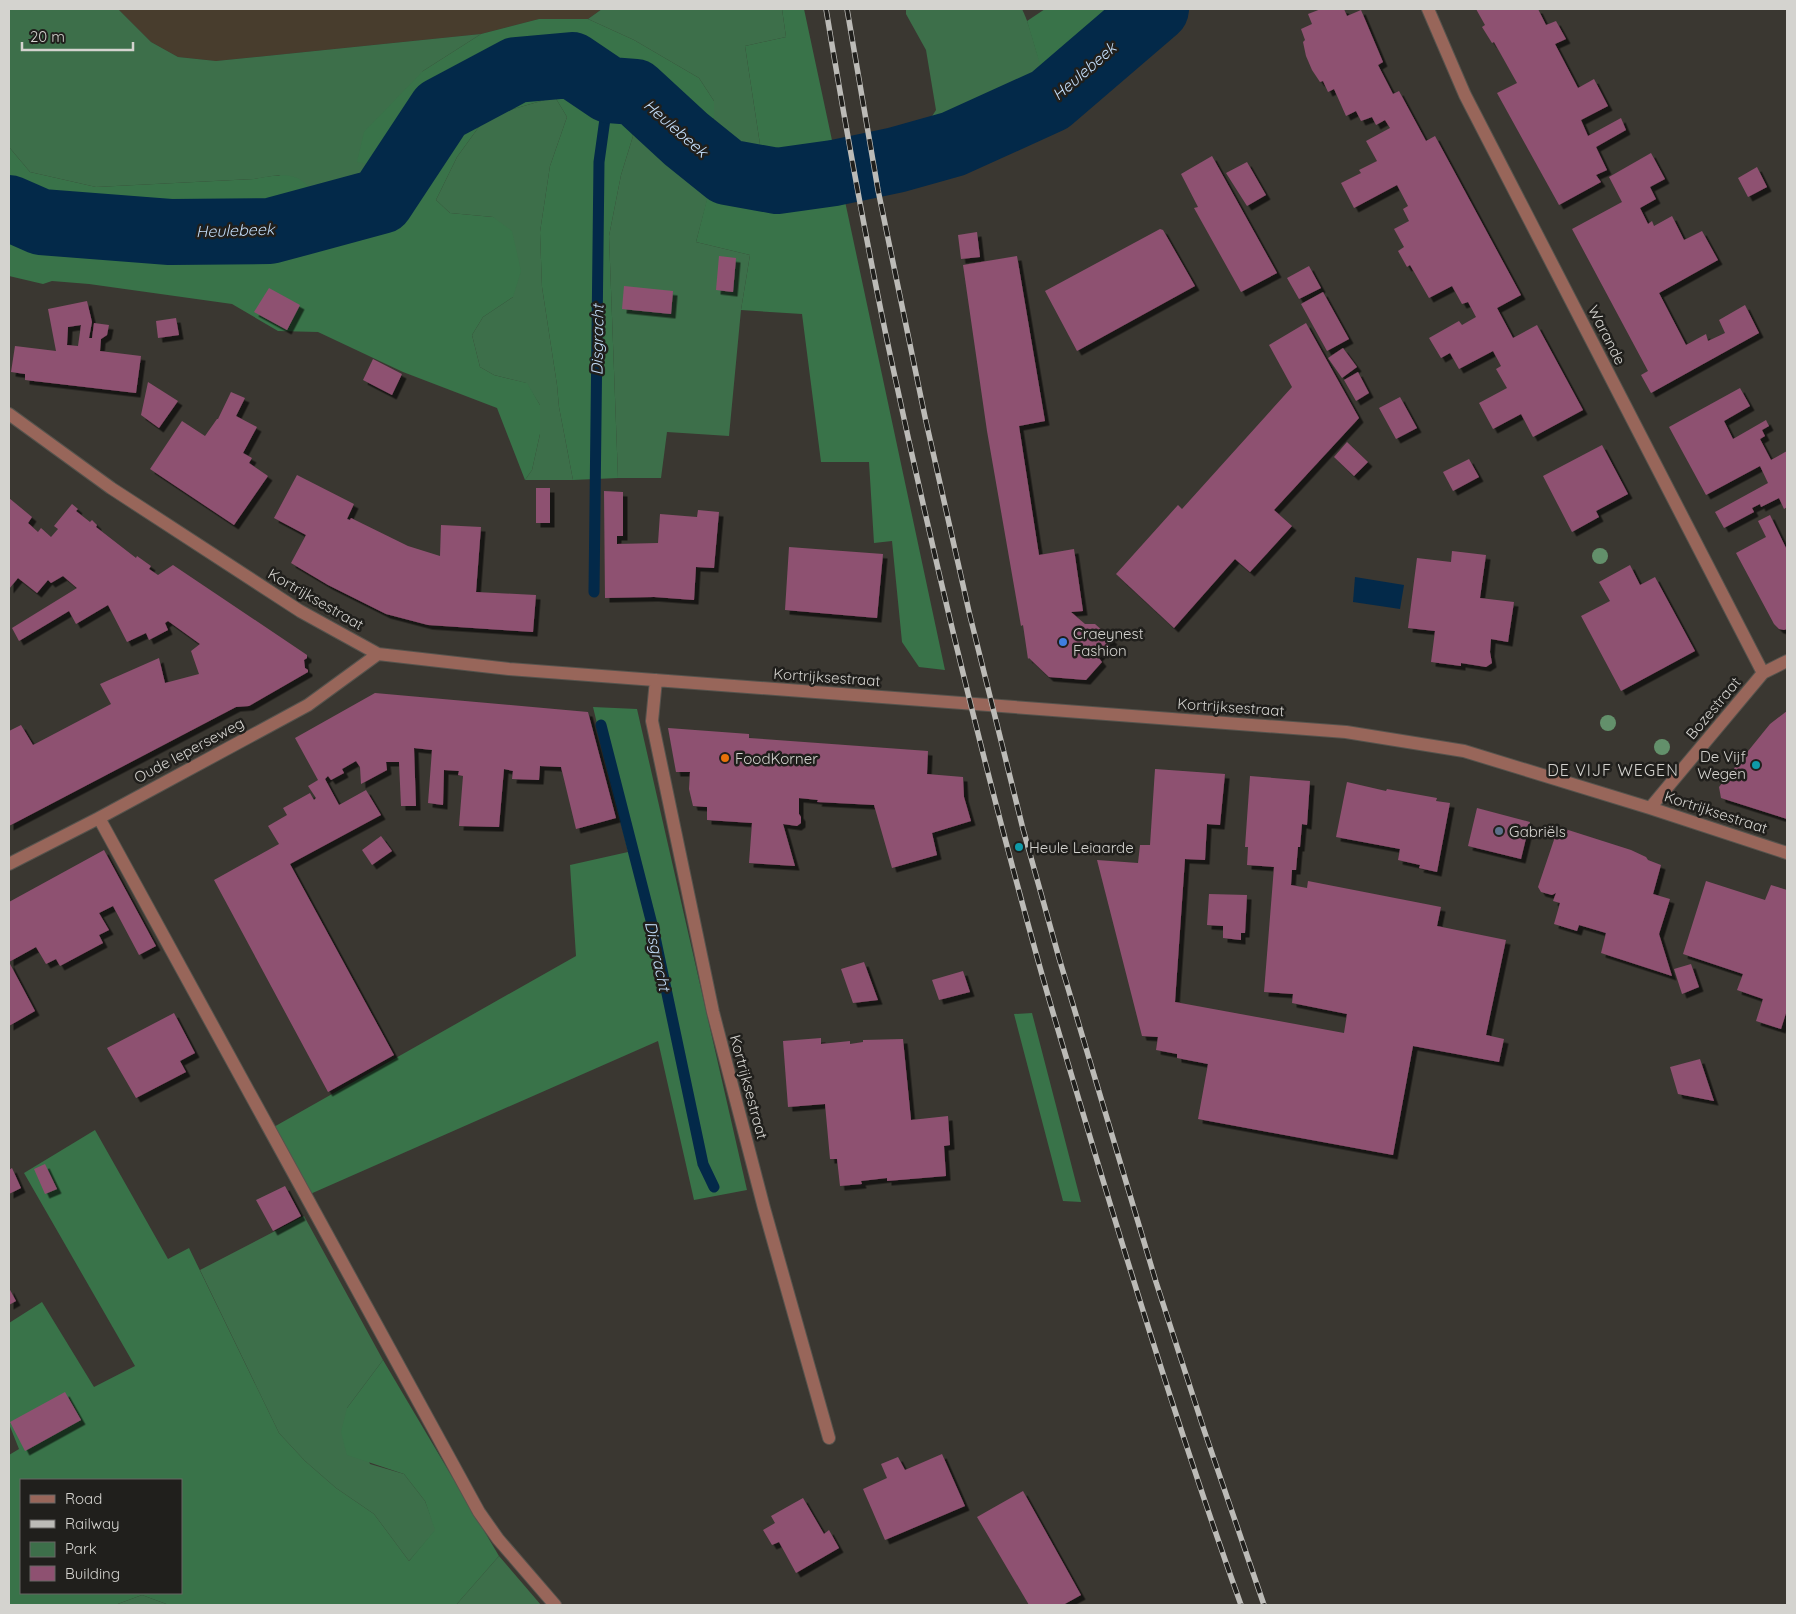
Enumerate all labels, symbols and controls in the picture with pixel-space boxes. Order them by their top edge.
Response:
scale bar [22,20,134,52]
text: 20 m [30,27,65,46]
water label: Heulebeek [1048,37,1121,104]
water label: Heulebeek [640,95,713,162]
water label: Heulebeek [195,219,276,241]
street label: Warande [1584,302,1630,368]
water label: Disgracht [586,303,608,376]
street label: Kortrijksestraat [265,564,367,634]
place label: Craeynest Fashion [1073,624,1144,660]
marker: Craeynest Fashion [1057,636,1069,648]
street label: Kortrijksestraat [773,664,881,690]
street label: Bozestraat [1682,673,1744,743]
street label: Kortrijksestraat [1177,694,1285,720]
street label: Oude Ieperseweg [131,713,247,787]
place label: De Vijf Wegen [1697,747,1747,783]
place label: FoodKorner [735,749,818,768]
marker: FoodKorner [719,752,731,764]
marker: De Vijf Wegen [1750,759,1762,771]
district label: DE VIJF WEGEN [1547,760,1679,780]
street label: Kortrijksestraat [1662,786,1770,838]
place label: Gabriëls [1509,822,1566,841]
marker: Gabriëls [1493,825,1505,837]
place label: Heule Leiaarde [1029,838,1134,857]
marker: Heule Leiaarde [1013,841,1025,853]
water label: Disgracht [641,919,675,994]
street label: Kortrijksestraat [726,1033,772,1141]
legend [20,1479,182,1594]
text: Road [65,1489,102,1508]
text: Railway [65,1514,120,1533]
text: Park [65,1539,97,1558]
text: Building [65,1564,120,1583]

